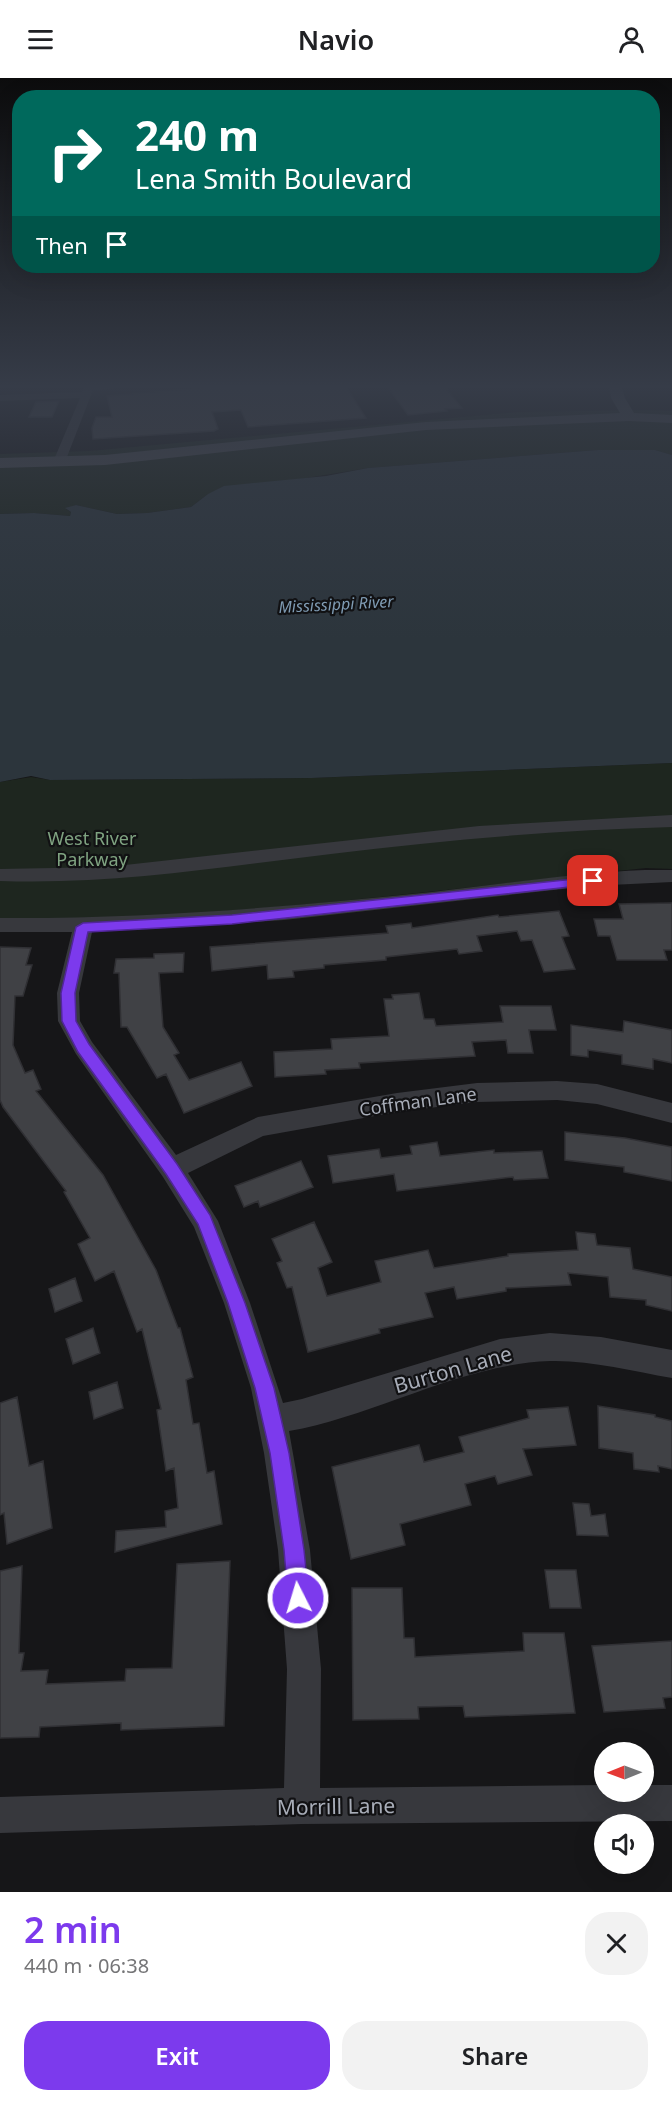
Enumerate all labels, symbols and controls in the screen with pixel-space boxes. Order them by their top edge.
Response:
text: Navio [298,21,374,58]
icon: menu [24,23,57,56]
icon: person [615,23,648,56]
text: 240 m [135,106,259,163]
icon: right [36,114,114,192]
text: Lena Smith Boulevard [135,160,412,197]
icon: arrive [100,228,133,261]
text: Then [36,230,88,260]
water label: Mississippi River [278,590,395,618]
park label: West River Parkway [48,826,137,871]
pin [567,855,618,906]
icon: arrive [576,864,609,897]
street label: Coffman Lane [358,1081,478,1121]
street label: Burton Lane [390,1339,515,1399]
position arrow [266,1566,330,1630]
north arrow [594,1742,654,1802]
map controls [594,1742,654,1874]
street label: Morrill Lane [277,1791,395,1821]
button: sound [594,1814,654,1874]
text: 2 min [24,1905,122,1954]
button: close [585,1912,648,1975]
text: 440 m · 06:38 [24,1952,149,1979]
button: Exit [24,2021,330,2090]
button: Share [342,2021,648,2090]

